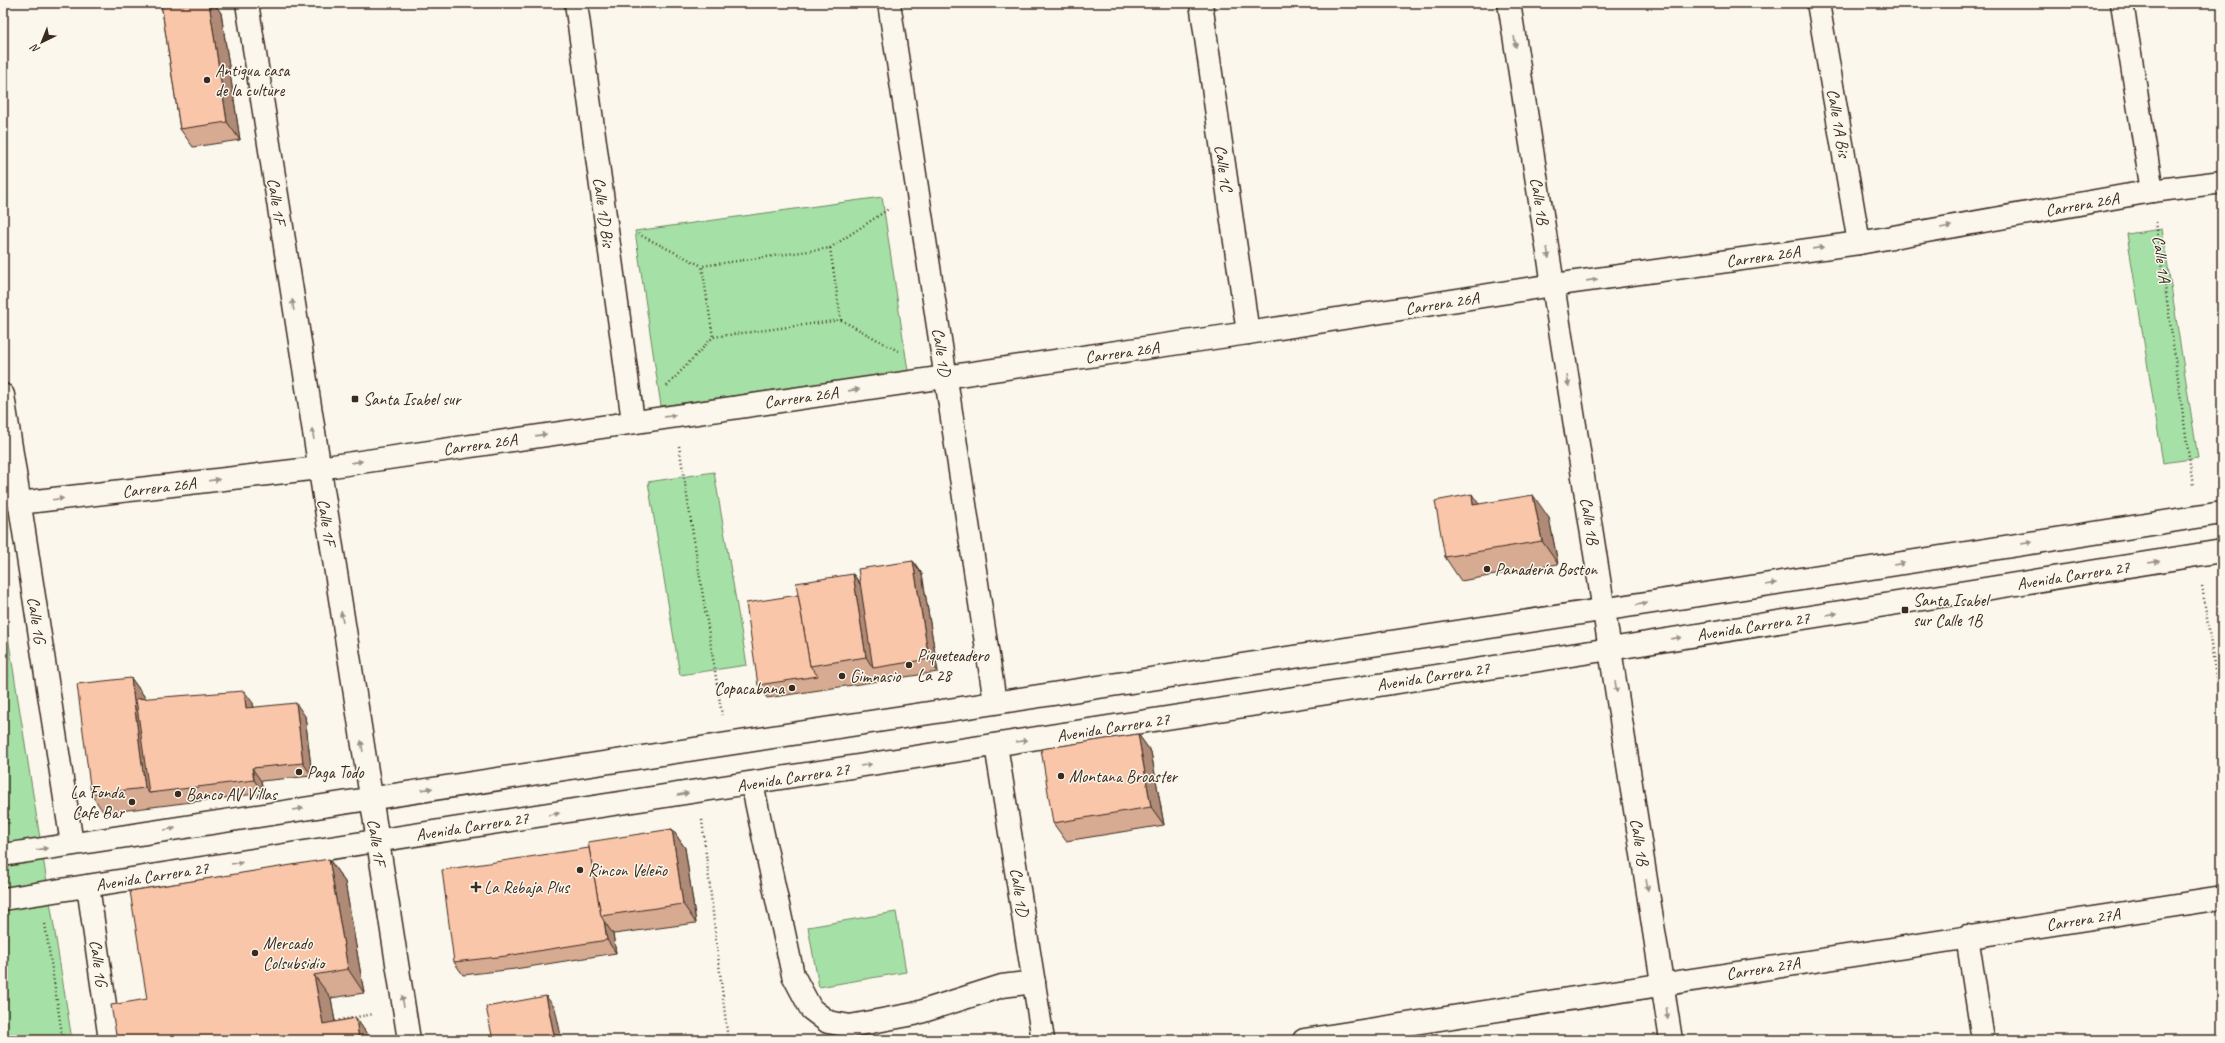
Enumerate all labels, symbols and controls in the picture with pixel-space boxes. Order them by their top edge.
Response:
north arrow [22,22,62,62]
one-way arrow [1512,35,1518,48]
text: N [26,40,42,57]
place label: Antigua casa de la culture [215,60,290,101]
marker: Antigua casa de la culture [202,75,212,85]
street label: Calle 1A Bis [1822,87,1855,161]
street label: Calle 1C [1210,144,1237,195]
street label: Calle 1D Bis [588,176,619,250]
street label: Calle 1B [1525,176,1554,227]
street label: Calle 1F [263,177,291,230]
street label: Carrera 26A [2044,187,2122,221]
one-way arrow [1940,224,1952,230]
street label: Calle 1A [2148,234,2175,285]
street label: Carrera 26A [1725,241,1803,272]
one-way arrow [1812,245,1824,251]
one-way arrow [1545,247,1551,259]
one-way arrow [1586,277,1598,283]
street label: Carrera 26A [1404,287,1482,320]
one-way arrow [290,299,296,311]
street label: Calle 1D [927,327,956,380]
street label: Carrera 26A [1084,337,1162,368]
one-way arrow [1565,375,1571,388]
street label: Carrera 26A [763,382,841,413]
one-way arrow [848,387,860,393]
place label: Santa Isabel sur [363,389,462,410]
marker: Santa Isabel sur [350,394,360,404]
one-way arrow [664,413,676,419]
one-way arrow [310,428,316,440]
street label: Carrera 26A [442,429,520,460]
one-way arrow [535,432,547,438]
one-way arrow [351,459,363,465]
street label: Carrera 26A [121,472,199,502]
one-way arrow [208,477,221,483]
one-way arrow [52,496,64,502]
street label: Calle 1B [1575,496,1604,547]
street label: Calle 1F [313,498,341,551]
one-way arrow [2021,540,2034,546]
street label: Avenida Carrera 27 [2015,556,2132,595]
place label: Panadería Boston [1495,559,1598,580]
one-way arrow [2148,559,2160,565]
one-way arrow [1893,560,1905,566]
marker: Panadería Boston [1482,564,1492,574]
one-way arrow [1765,581,1777,587]
place label: Santa Isabel sur Calle 1B [1913,590,1991,631]
street label: Calle 1G [22,595,51,647]
one-way arrow [1636,600,1648,606]
marker: Santa Isabel sur Calle 1B [1900,605,1910,615]
street label: Avenida Carrera 27 [1695,607,1812,646]
one-way arrow [1826,610,1838,616]
one-way arrow [339,611,345,624]
one-way arrow [1670,635,1682,641]
place label: Piqueteadero La 28 [917,645,990,686]
street label: Avenida Carrera 27 [1375,657,1492,696]
marker: Piqueteadero La 28 [904,660,914,670]
place label: Gimnasio [850,666,902,687]
marker: Gimnasio [837,671,847,681]
place label: Copacabana [715,678,785,699]
one-way arrow [1613,681,1619,693]
marker: Copacabana [787,683,797,693]
street label: Avenida Carrera 27 [1055,708,1172,747]
one-way arrow [1016,738,1029,744]
one-way arrow [359,740,365,752]
street label: Avenida Carrera 27 [735,758,852,797]
place label: Paga Todo [307,762,365,783]
one-way arrow [860,762,872,768]
place label: Montana Broaster [1069,766,1179,787]
marker: Paga Todo [294,767,304,777]
marker: Montana Broaster [1056,771,1066,781]
place label: La Fonda Cafe Bar [70,782,126,823]
place label: Banco AV Villas [186,784,279,805]
one-way arrow [421,786,433,792]
marker: Banco AV Villas [173,789,183,799]
one-way arrow [677,791,689,797]
marker: La Fonda Cafe Bar [127,797,137,807]
one-way arrow [292,806,305,812]
street label: Avenida Carrera 27 [414,807,531,846]
one-way arrow [548,811,560,817]
street label: Calle 1B [1625,817,1654,868]
street label: Calle 1F [363,818,391,871]
one-way arrow [164,826,176,832]
one-way arrow [35,846,48,852]
street label: Avenida Carrera 27 [94,857,211,896]
one-way arrow [231,860,243,866]
place label: Rincon Veleño [588,860,668,881]
marker: Rincon Veleño [575,865,585,875]
street label: Calle 1D [1005,867,1034,920]
place label: La Rebaja Plus [484,877,571,898]
one-way arrow [1644,879,1650,891]
marker: La Rebaja Plus [471,882,481,892]
street label: Carrera 27A [2045,903,2123,936]
place label: Mercado Colsubsidio [263,933,326,974]
street label: Calle 1G [85,938,112,989]
marker: Mercado Colsubsidio [250,948,260,958]
street label: Carrera 27A [1725,952,1803,985]
one-way arrow [400,995,406,1008]
one-way arrow [1664,1007,1670,1020]

